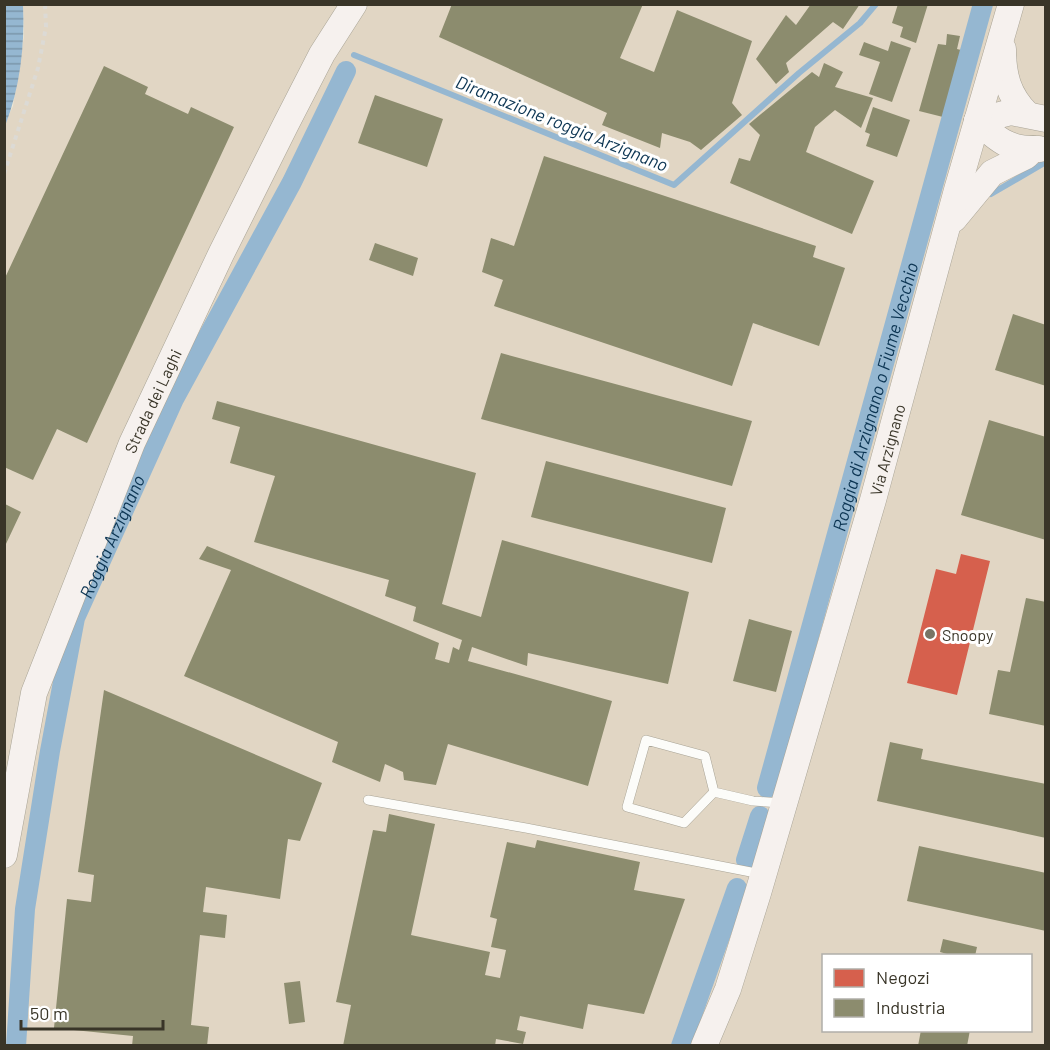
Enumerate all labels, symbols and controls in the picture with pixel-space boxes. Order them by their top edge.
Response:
water label: Diramazione roggia Arzignano [453,70,671,176]
water label: Roggia di Arzignano o Fiume Vecchio [827,260,922,533]
street label: Strada dei Laghi [120,346,184,455]
street label: Via Arzignano [865,402,908,498]
water label: Roggia Arzignano [74,472,149,602]
place label: Snoopy [942,625,994,644]
marker: Snoopy [923,627,937,641]
legend [822,954,1032,1032]
text: Negozi [876,966,930,988]
scale bar [21,993,164,1031]
text: Industria [876,996,945,1018]
text: 50 m [30,1002,68,1024]

